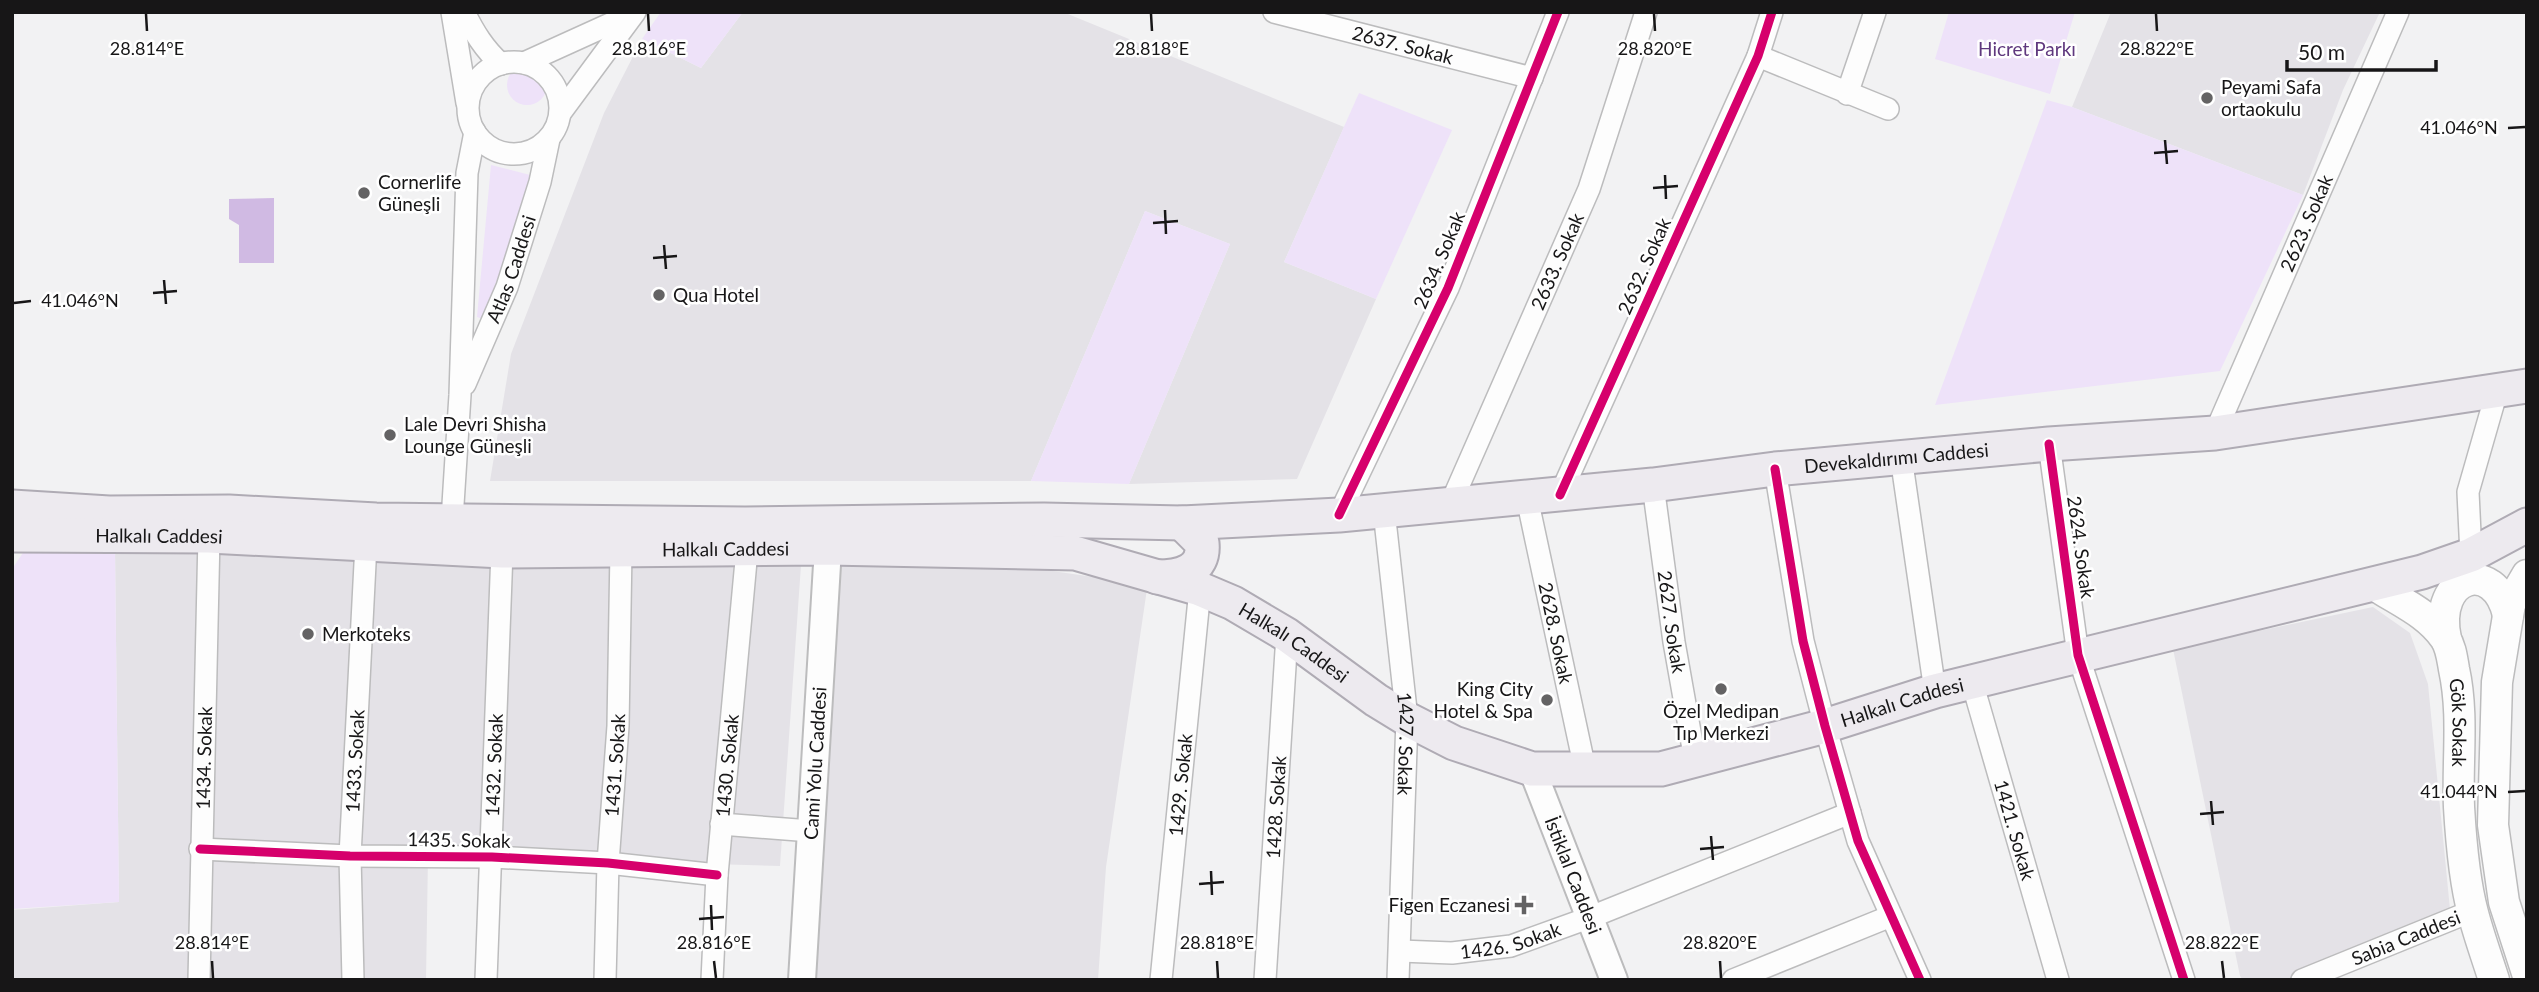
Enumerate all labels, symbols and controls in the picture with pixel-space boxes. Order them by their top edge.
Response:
street label: 2637. Sokak [1350,21,1456,69]
scale bar [2287,28,2436,72]
text: 28.814°E [110,37,184,59]
text: 28.816°E [612,37,686,59]
text: 28.818°E [1115,37,1189,59]
text: 28.820°E [1618,37,1692,59]
park label: Hicret Parkı [1978,37,2076,60]
text: 28.822°E [2120,37,2194,59]
text: 50 m [2298,39,2345,64]
place label: Peyami Safa ortaokulu [2221,75,2321,120]
marker: Peyami Safa ortaokulu [2199,90,2215,106]
text: 41.046°N [2420,116,2498,138]
place label: Cornerlife Güneşli [378,170,461,215]
street label: 2623. Sokak [2275,171,2337,275]
marker: Cornerlife Güneşli [356,185,372,201]
street label: 2634. Sokak [1408,207,1469,312]
street label: 2633. Sokak [1525,209,1588,313]
street label: Atlas Caddesi [481,212,540,326]
street label: 2632. Sokak [1612,214,1675,318]
place label: Qua Hotel [673,283,759,306]
marker: Qua Hotel [651,287,667,303]
text: 41.046°N [41,289,119,311]
place label: Lale Devri Shisha Lounge Güneşli [404,412,546,457]
marker: Lale Devri Shisha Lounge Güneşli [382,427,398,443]
street label: Devekaldırımı Caddesi [1803,438,1990,477]
street label: 2624. Sokak [2063,494,2100,600]
street label: Halkalı Caddesi [95,523,223,548]
street label: Halkalı Caddesi [662,536,789,561]
street label: 2627. Sokak [1654,569,1691,675]
street label: 2628. Sokak [1534,580,1578,686]
street label: Halkalı Caddesi [1235,597,1354,687]
place label: Merkoteks [322,622,411,645]
marker: Merkoteks [300,626,316,642]
street label: Halkalı Caddesi [1838,672,1966,731]
place label: King City Hotel & Spa [1433,677,1533,722]
street label: Gök Sokak [2445,677,2472,767]
marker: Özel Medipan Tıp Merkezi [1713,681,1729,697]
street label: Cami Yolu Caddesi [798,686,831,841]
street label: 1427. Sokak [1393,691,1419,796]
marker: King City Hotel & Spa [1539,692,1555,708]
place label: Özel Medipan Tıp Merkezi [1663,699,1779,744]
street label: 1434. Sokak [191,706,216,810]
street label: 1433. Sokak [340,709,369,813]
street label: 1432. Sokak [480,713,507,817]
street label: 1431. Sokak [599,713,629,818]
street label: 1430. Sokak [710,713,743,818]
street label: 1429. Sokak [1163,732,1197,837]
street label: 1428. Sokak [1261,755,1290,860]
street label: 1421. Sokak [1990,777,2041,883]
text: 41.044°N [2420,780,2498,802]
street label: İstiklal Caddesi [1541,813,1607,937]
street label: 1435. Sokak [407,827,511,852]
place label: Figen Eczanesi [1388,893,1510,916]
marker: Figen Eczanesi [1516,897,1532,913]
street label: Sabia Caddesi [2348,905,2463,970]
street label: 1426. Sokak [1459,917,1564,963]
text: 28.814°E [175,931,249,953]
text: 28.816°E [677,931,751,953]
text: 28.818°E [1180,931,1254,953]
text: 28.820°E [1683,931,1757,953]
text: 28.822°E [2185,931,2259,953]

